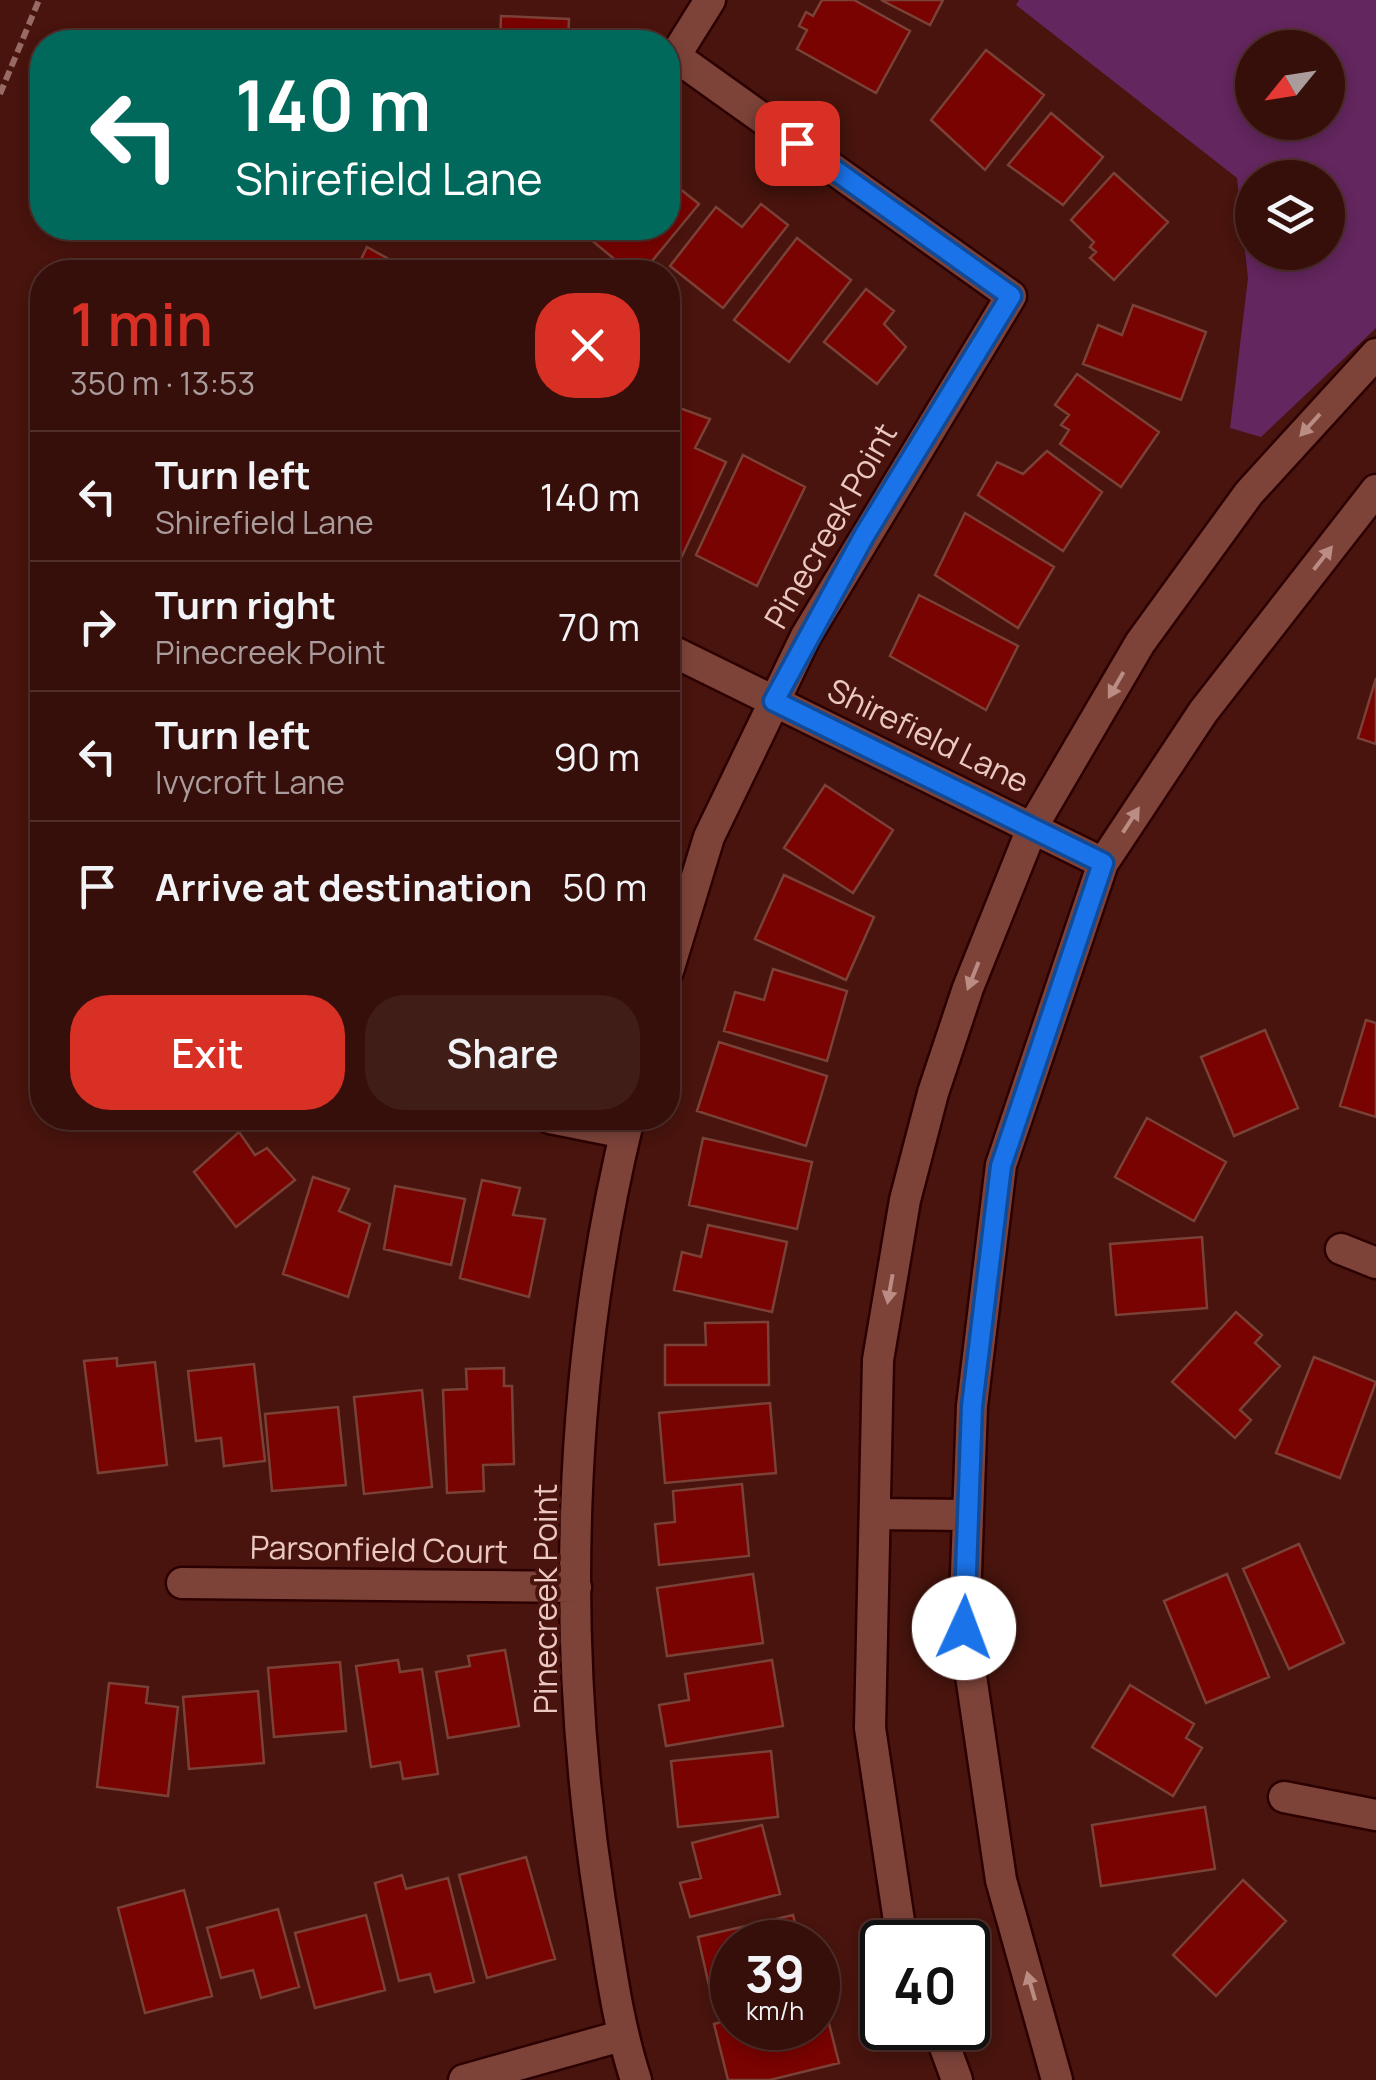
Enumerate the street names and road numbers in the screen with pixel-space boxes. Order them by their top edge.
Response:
street label: Pinecreek Point [753,415,907,636]
street label: Shirefield Lane [821,667,1036,803]
street label: Pinecreek Point [523,1484,567,1714]
street label: Parsonfield Court [250,1525,508,1573]

